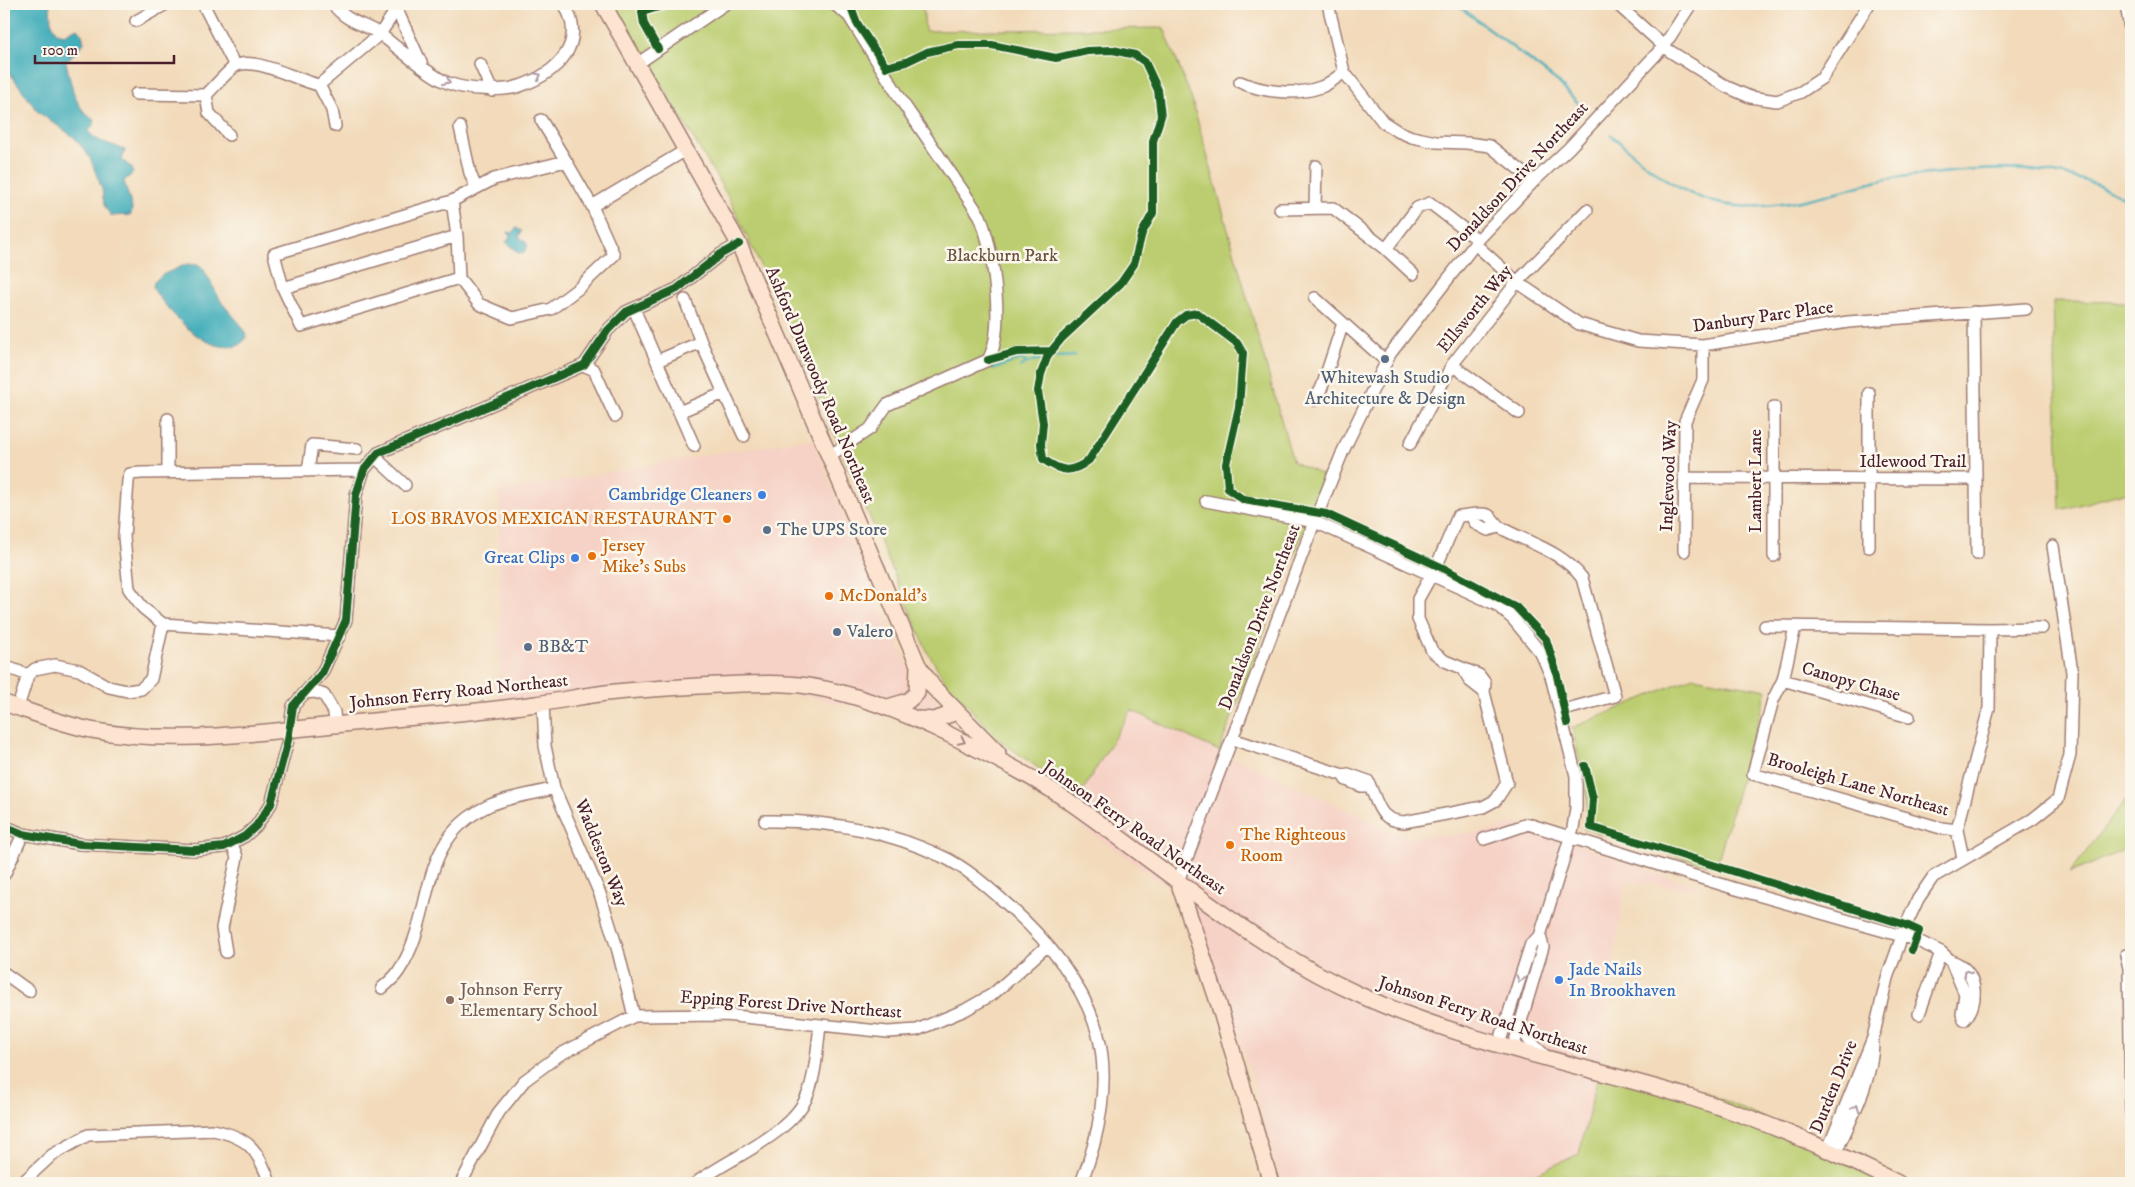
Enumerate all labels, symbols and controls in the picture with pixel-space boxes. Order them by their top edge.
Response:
scale bar [35,32,174,64]
text: 100 m [42,41,78,60]
one-way arrow [533,72,542,82]
one-way arrow [442,74,451,85]
street label: Donaldson Drive Northeast [1443,97,1594,257]
park label: Blackburn Park [946,245,1058,267]
street label: Ellsworth Way [1433,260,1518,358]
street label: Ashford Dunwoody Road Northeast [760,263,880,507]
street label: Danbury Parc Place [1691,296,1835,338]
marker: Whitewash Studio Architecture & Design [1379,353,1391,365]
place label: Whitewash Studio Architecture & Design [1305,367,1466,410]
street label: Inglewood Way [1656,419,1682,532]
street label: Lambert Lane [1745,429,1767,533]
street label: Idlewood Trail [1860,451,1967,473]
place label: Cambridge Cleaners [608,484,752,506]
marker: Cambridge Cleaners [756,489,768,501]
place label: LOS BRAVOS MEXICAN RESTAURANT [391,508,717,530]
marker: LOS BRAVOS MEXICAN RESTAURANT [721,513,733,525]
place label: The UPS Store [777,519,887,541]
street label: Donaldson Drive Northeast [1214,521,1306,713]
marker: The UPS Store [761,524,773,536]
place label: Jersey Mike's Subs [600,535,686,578]
place label: Great Clips [484,547,565,569]
marker: Jersey Mike's Subs [586,550,598,562]
marker: Great Clips [569,552,581,564]
place label: McDonald's [839,585,927,607]
marker: McDonald's [823,590,835,602]
place label: Valero [846,621,893,643]
marker: Valero [831,626,843,638]
place label: BB&T [538,636,589,658]
marker: BB&T [522,641,534,653]
street label: Canopy Chase [1799,657,1903,707]
street label: Johnson Ferry Road Northeast [347,670,569,715]
one-way arrow [957,735,966,745]
street label: Brooleigh Lane Northeast [1765,749,1952,822]
street label: Johnson Ferry Road Northeast [1036,755,1230,900]
street label: Waddeston Way [569,795,633,910]
place label: The Righteous Room [1240,824,1346,867]
marker: The Righteous Room [1224,839,1236,851]
place label: Jade Nails In Brookhaven [1567,959,1676,1002]
one-way arrow [1964,969,1974,978]
street label: Johnson Ferry Road Northeast [1373,971,1591,1060]
marker: Jade Nails In Brookhaven [1553,974,1565,986]
one-way arrow [1516,975,1526,983]
place label: Johnson Ferry Elementary School [458,979,598,1022]
street label: Epping Forest Drive Northeast [679,986,903,1024]
marker: Johnson Ferry Elementary School [444,994,456,1006]
street label: Durden Drive [1805,1037,1863,1137]
one-way arrow [1849,1104,1860,1113]

